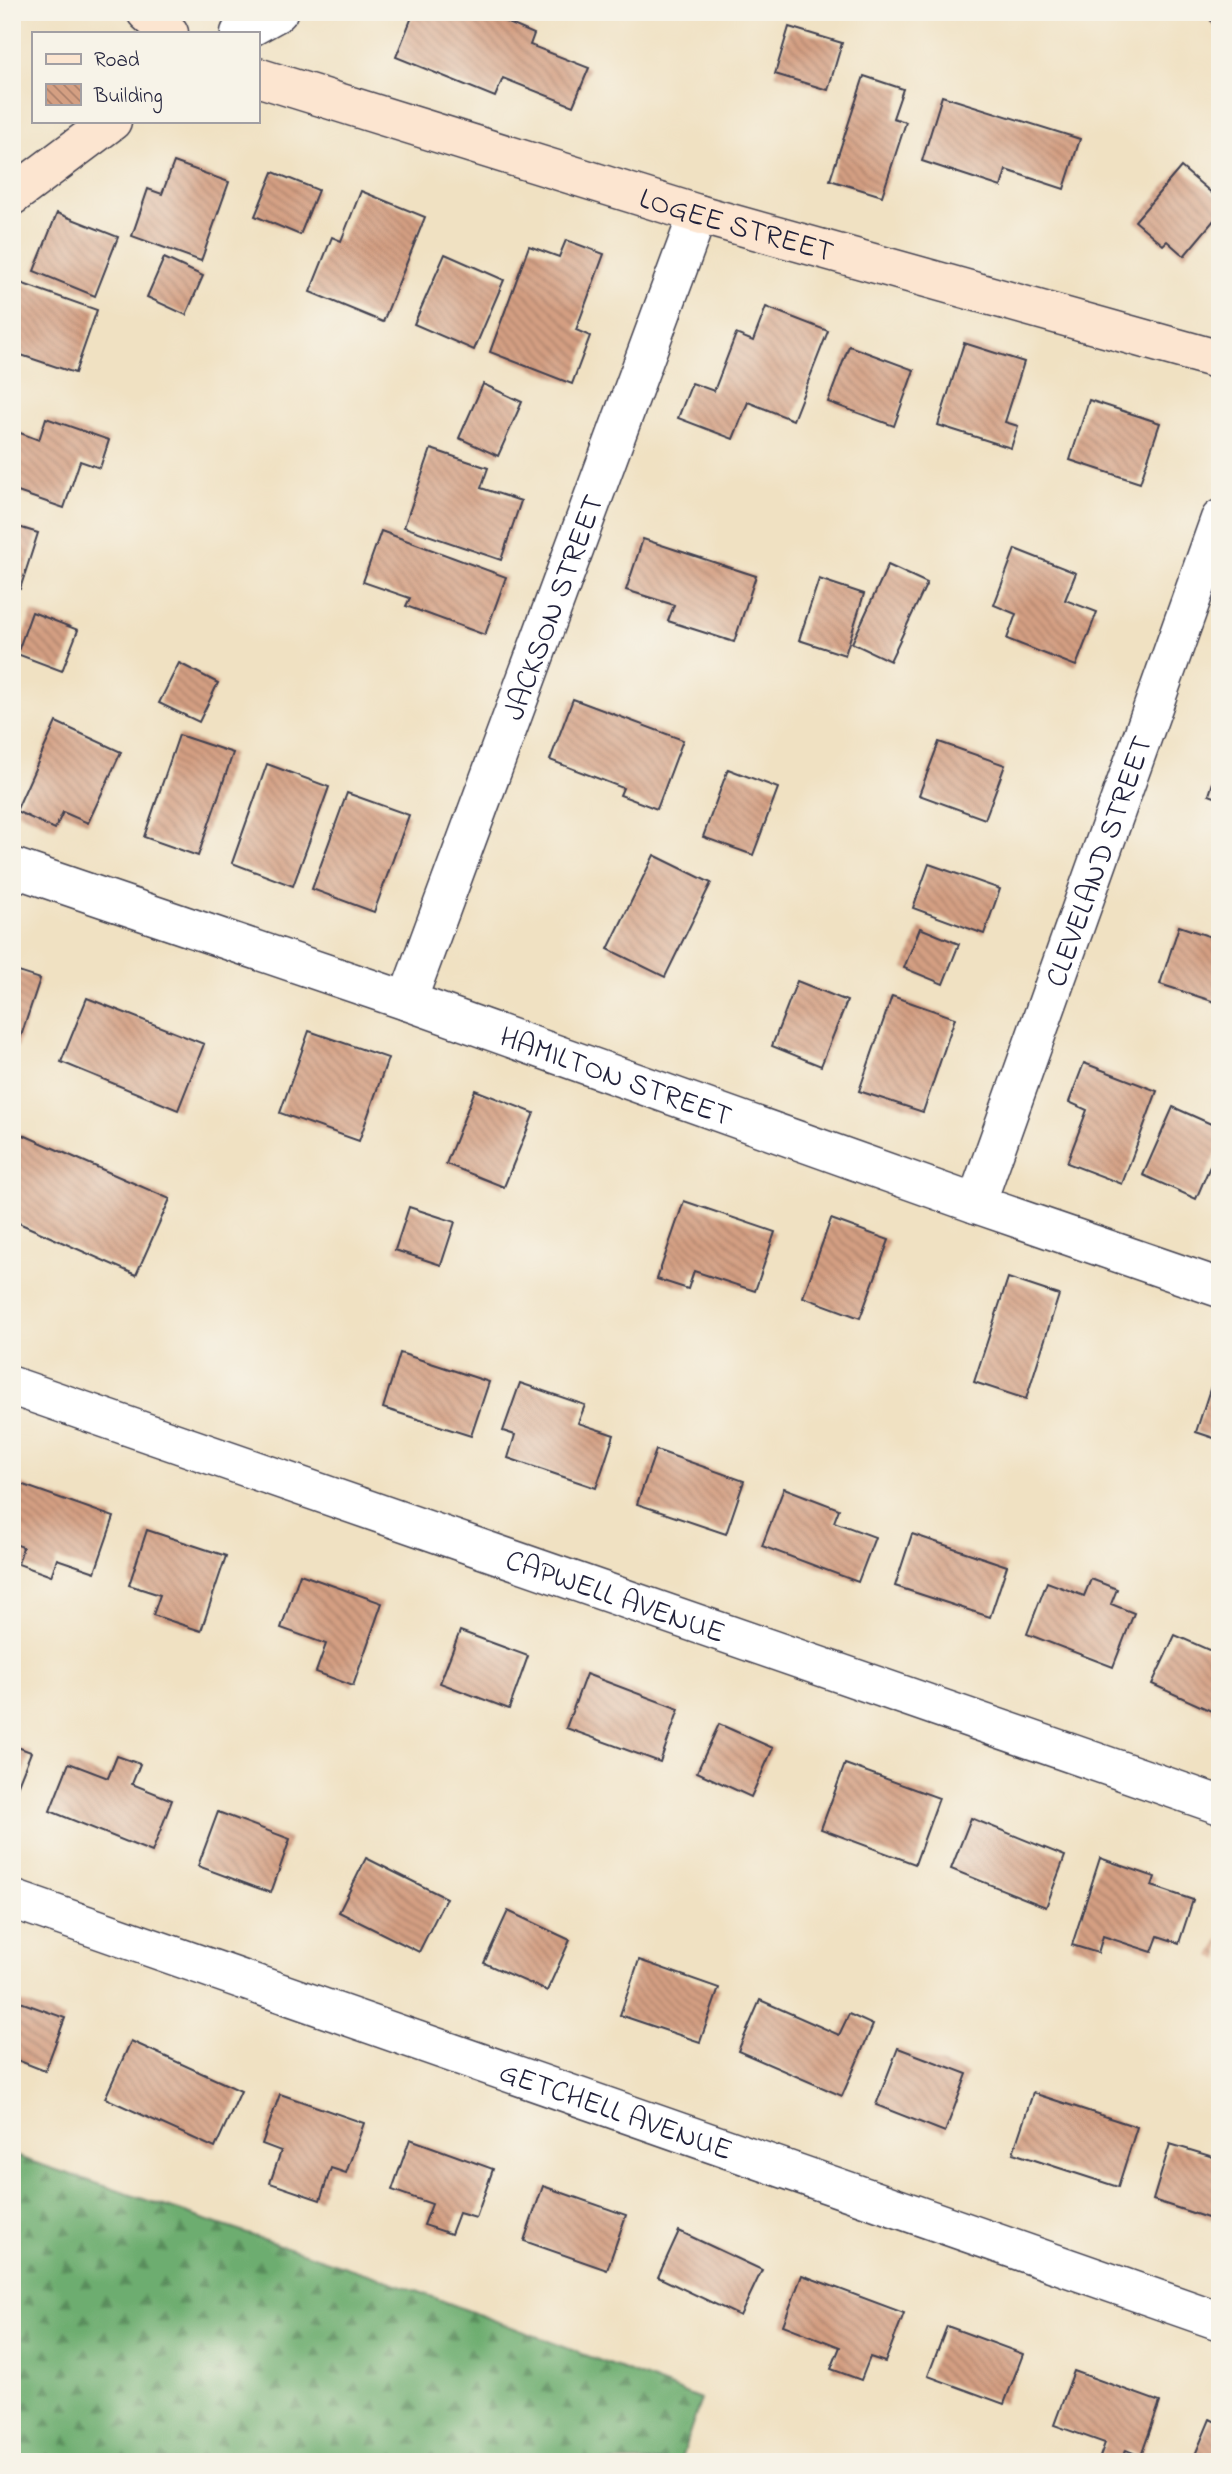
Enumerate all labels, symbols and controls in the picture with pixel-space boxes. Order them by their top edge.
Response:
legend [32,32,259,122]
text: Road [94,46,140,76]
text: Building [93,82,163,114]
street label: LOGEE STREET [633,178,838,276]
street label: JACKSON STREET [494,489,617,727]
street label: CLEVELAND STREET [1036,730,1166,994]
street label: HAMILTON STREET [493,1017,737,1140]
street label: CAPWELL AVENUE [499,1540,731,1657]
street label: GETCHELL AVENUE [493,2052,738,2174]

